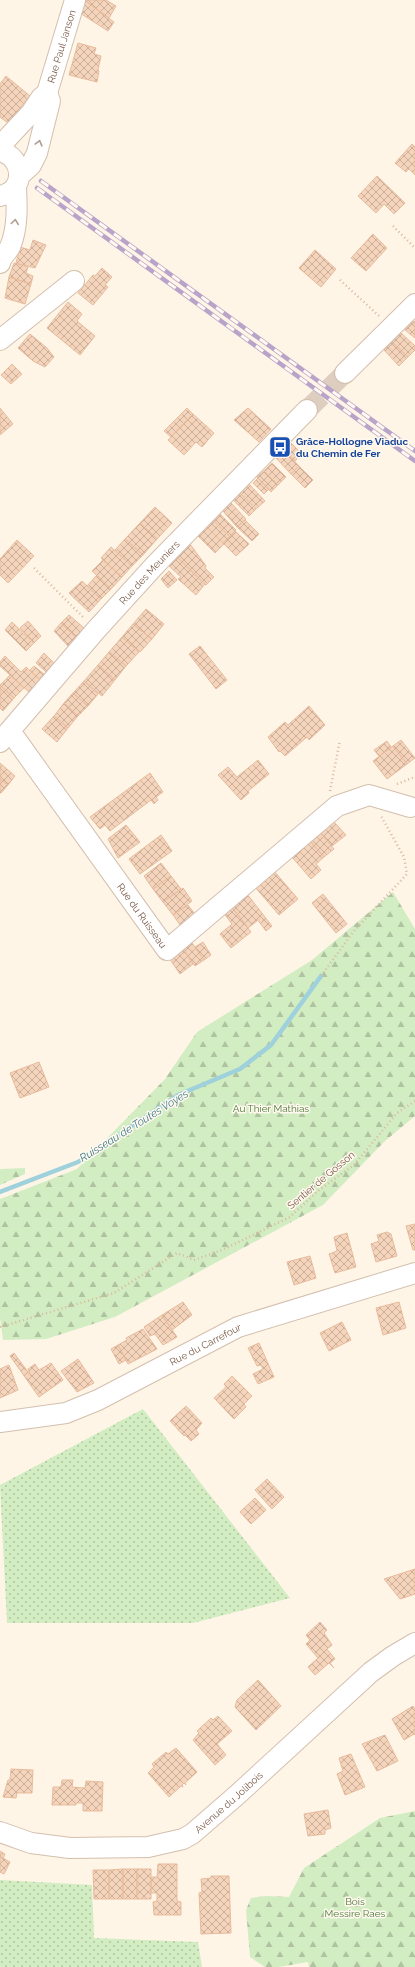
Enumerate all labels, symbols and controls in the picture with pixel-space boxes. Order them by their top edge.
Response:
street label: Rue Paul Janson [45,8,77,84]
one-way arrow [34,140,43,147]
one-way arrow [10,219,19,226]
bus stop icon: Grâce-Hollogne Viaduc du Chemin de Fer [267,434,293,460]
place label: Grâce-Hollogne Viaduc du Chemin de Fer [296,436,409,459]
street label: Rue des Meuniers [117,538,182,606]
street label: Rue du Ruisseau [115,881,169,950]
water label: Ruisseau de Toutes Voyes [77,1087,191,1165]
park label: Au Thier Mathias [233,1103,309,1114]
street label: Sentier de Gosson [285,1149,357,1211]
street label: Rue du Carrefour [168,1321,243,1367]
street label: Avenue du Jolibois [192,1769,265,1835]
park label: Bois Messire Raes [325,1896,386,1919]

